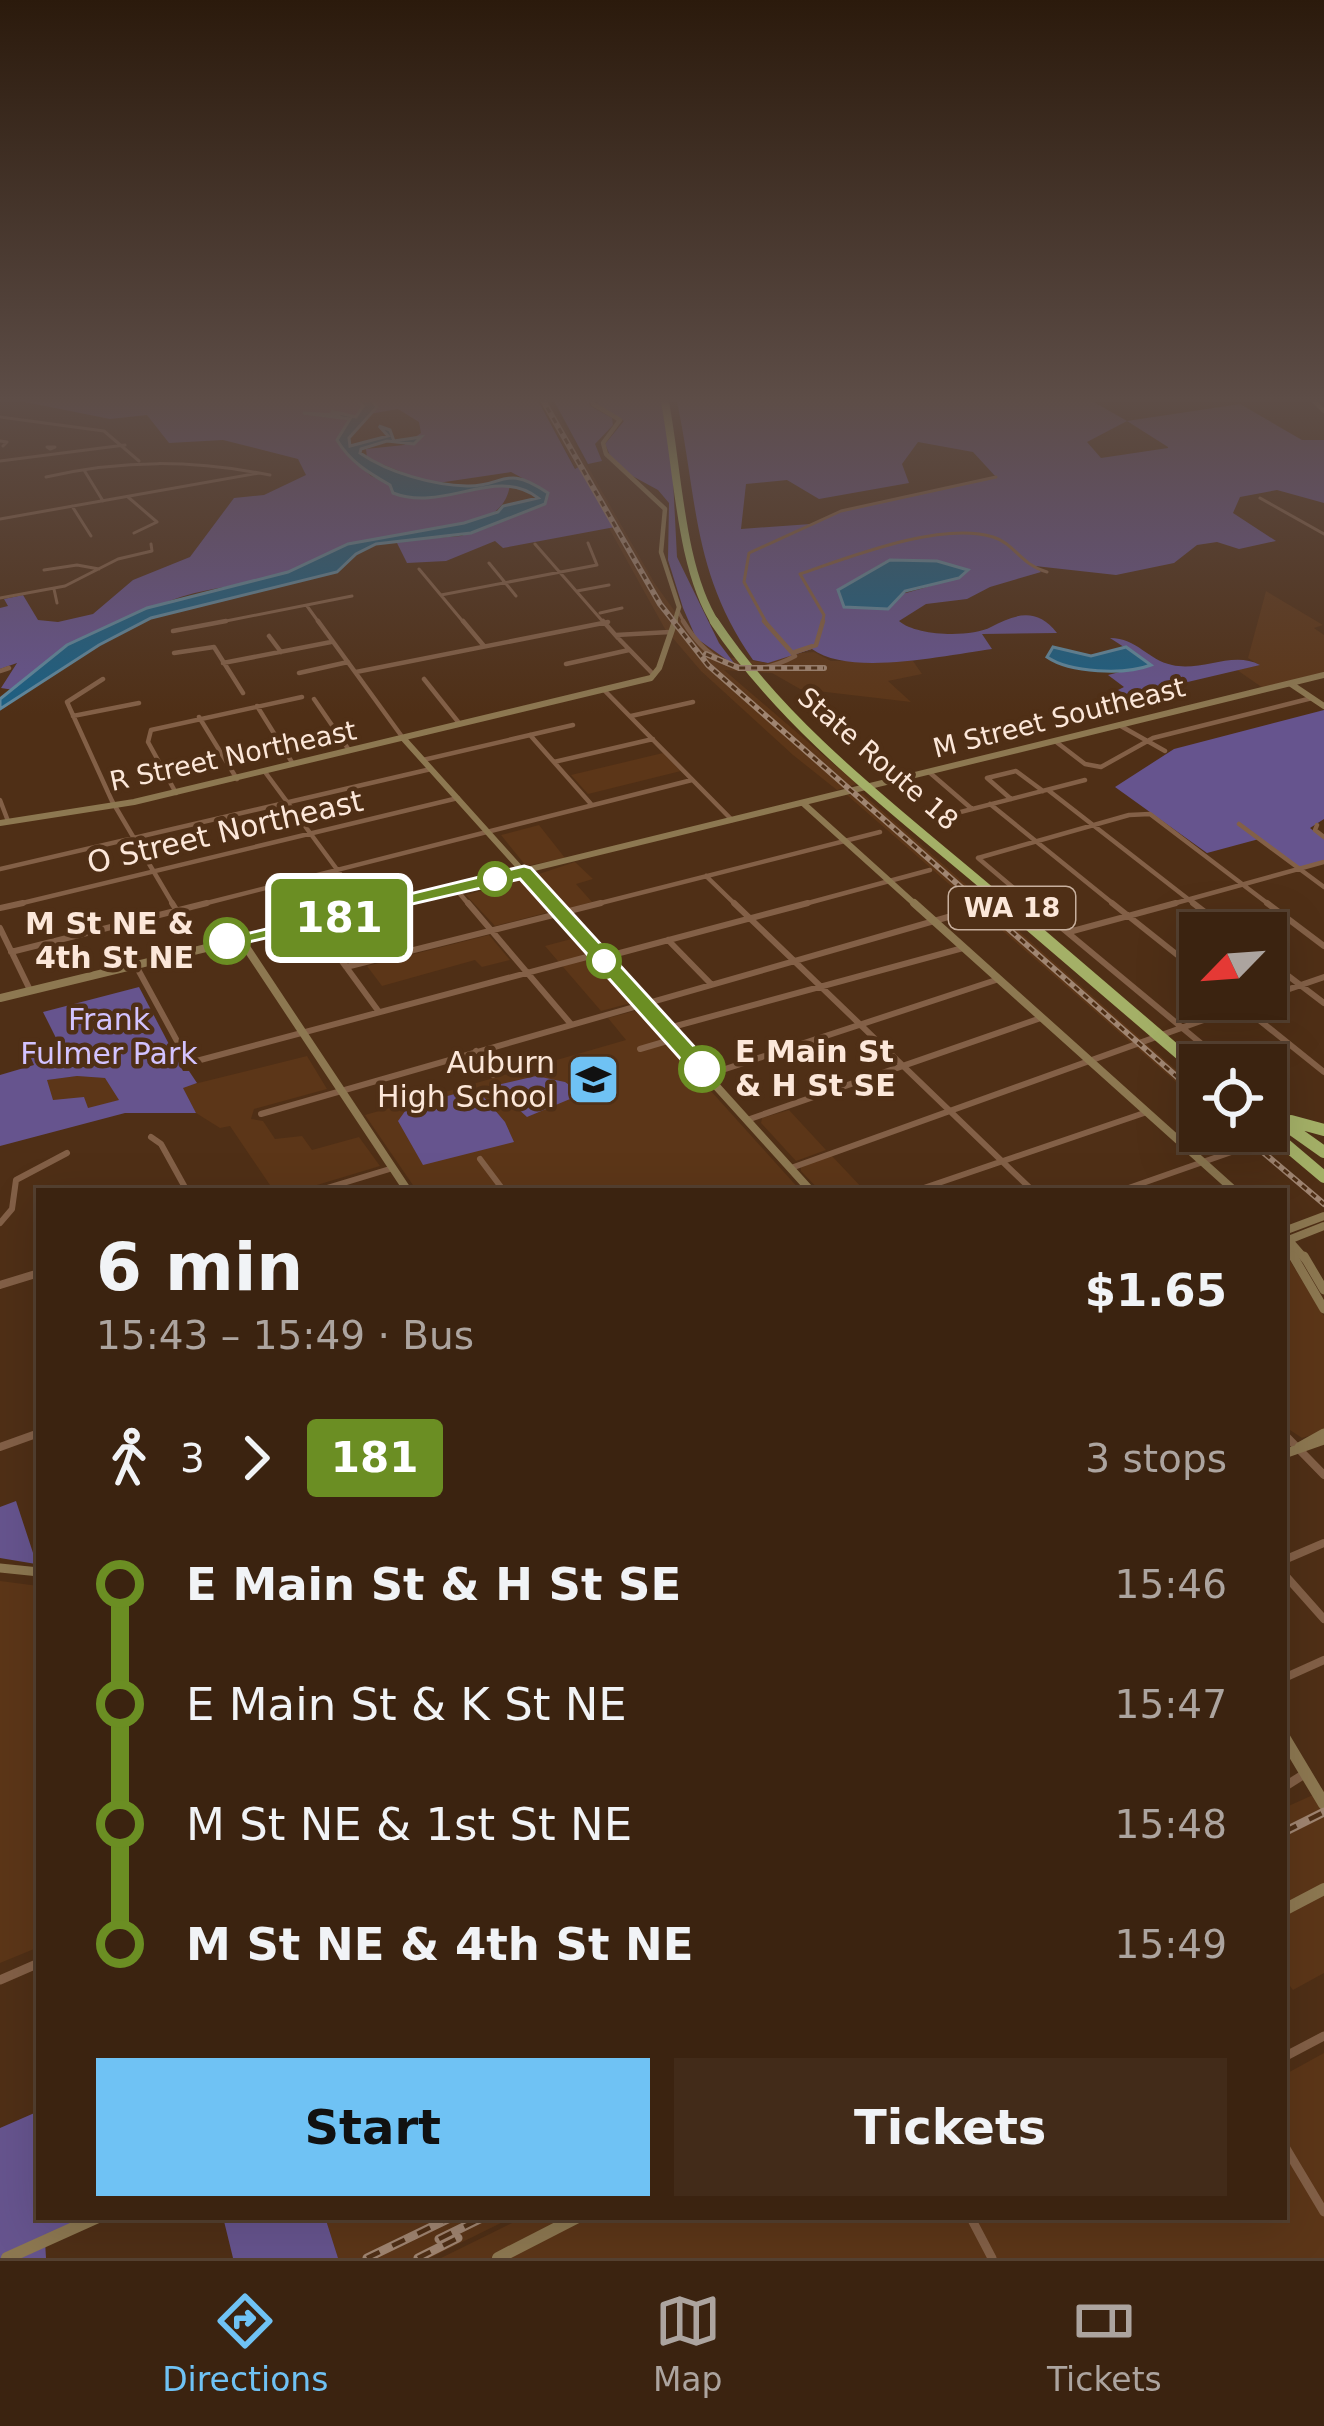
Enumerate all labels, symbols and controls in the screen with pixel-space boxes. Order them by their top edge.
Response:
street label: M Street Southeast [930,671,1188,764]
street label: State Route 18 [792,681,964,836]
street label: R Street Northeast [107,714,359,797]
street label: O Street Northeast [84,783,366,880]
unlabelled marker [479,863,511,895]
line badge: 181 [270,879,408,957]
road number: WA 18 [949,887,1075,929]
text: 181 [295,893,383,942]
place label: M St NE & 4th St NE [25,906,194,975]
north arrow [1179,912,1287,1020]
map controls [1179,912,1287,1152]
marker: M St NE & 4th St NE [205,919,249,963]
unlabelled marker [588,945,620,977]
park label: Frank Fulmer Park [20,1002,198,1071]
place label: E Main St & H St SE [735,1034,896,1103]
button: locate [1179,1044,1287,1152]
place label: Auburn High School [377,1045,555,1114]
marker: E Main St & H St SE [680,1047,724,1091]
school or university icon: Auburn High School [566,1052,622,1108]
text: 6 min [96,1229,303,1306]
text: $1.65 [1085,1264,1227,1317]
text: 15:43 – 15:49 · Bus [96,1313,474,1358]
icon: walk [96,1425,162,1491]
icon: forward [223,1425,289,1491]
text: 181 [331,1433,419,1482]
text: 3 [180,1436,205,1481]
text: 3 stops [1085,1436,1227,1481]
text: E Main St & H St SE [186,1558,681,1611]
text: 15:46 [1115,1562,1227,1607]
text: E Main St & K St NE [186,1678,627,1731]
text: 15:47 [1115,1682,1227,1727]
text: M St NE & 1st St NE [186,1798,632,1851]
text: 15:48 [1115,1802,1227,1847]
text: M St NE & 4th St NE [186,1918,694,1971]
text: 15:49 [1115,1922,1227,1967]
button: Start [96,2058,650,2196]
button: Tickets [674,2058,1227,2196]
tab: Directions [162,2288,328,2399]
tab: Map [653,2288,723,2399]
tab: Tickets [1047,2288,1162,2399]

